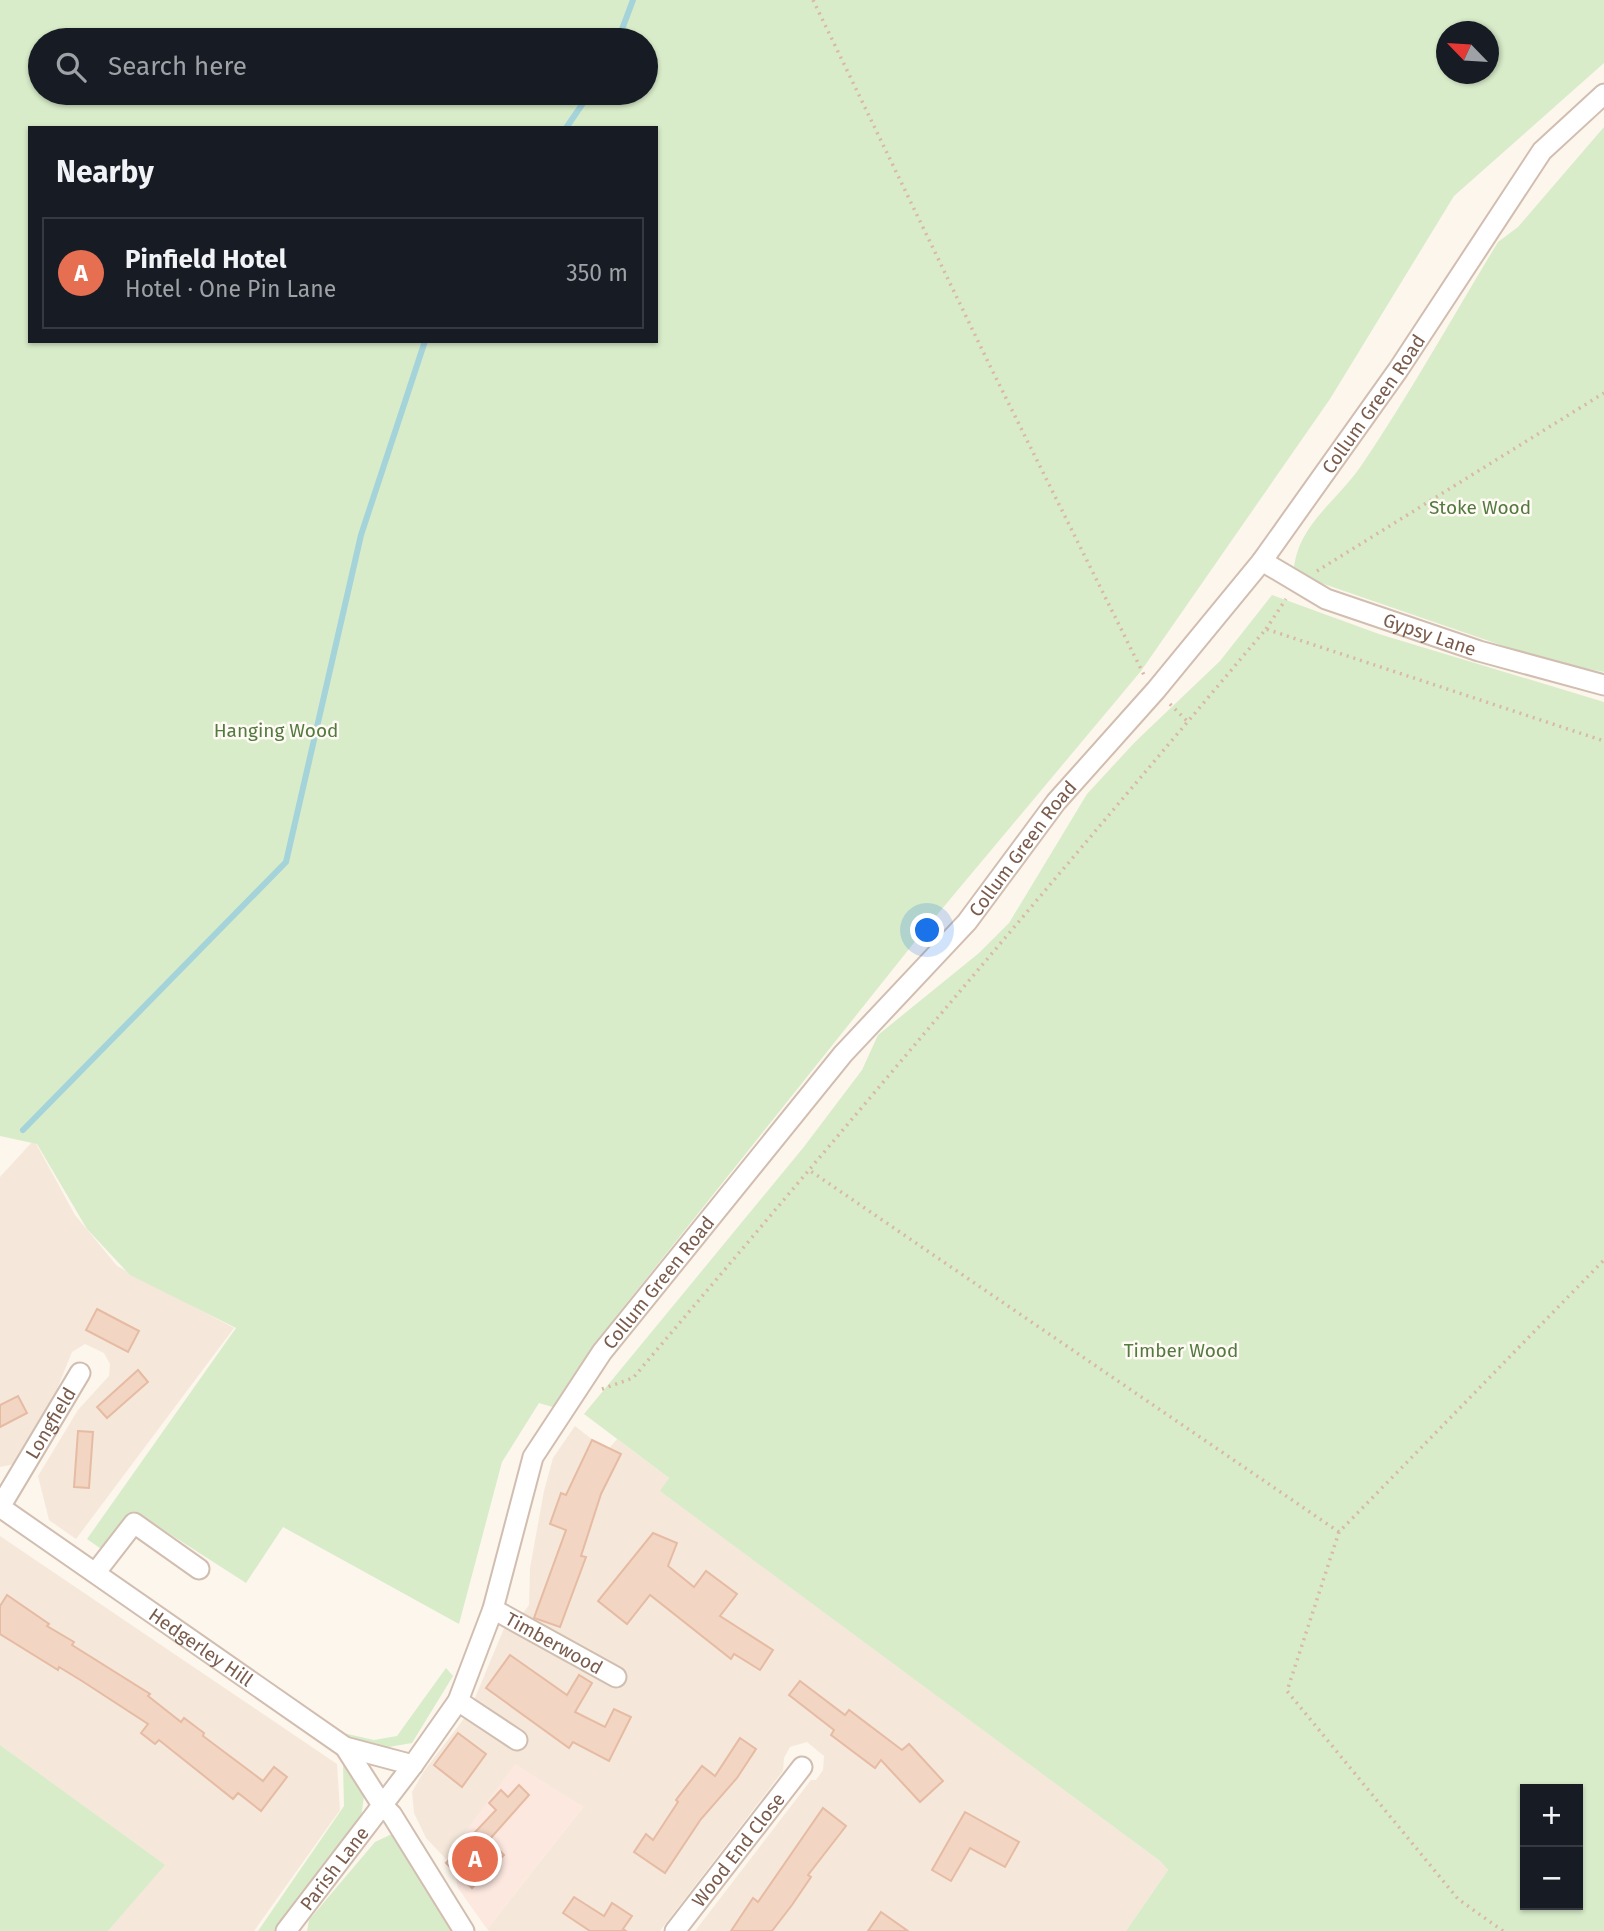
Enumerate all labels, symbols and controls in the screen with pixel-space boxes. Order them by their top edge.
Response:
north arrow [1436,21,1499,84]
search box [28,28,658,105]
icon: search [52,48,90,86]
text: Search here [108,51,247,82]
text: Nearby [56,154,154,190]
text: Pinfield Hotel [125,244,286,275]
text: A [74,259,88,287]
text: 350 m [566,259,628,287]
text: Hotel · One Pin Lane [125,275,336,303]
street label: Collum Green Road [1317,330,1430,478]
park label: Stoke Wood [1429,496,1531,519]
street label: Gypsy Lane [1380,608,1479,661]
park label: Hanging Wood [214,719,338,742]
street label: Collum Green Road [964,776,1082,921]
your location [910,913,944,947]
street label: Collum Green Road [598,1212,719,1354]
park label: Timber Wood [1124,1339,1238,1362]
street label: Longfield [20,1383,81,1463]
street label: Hedgerley Hill [144,1603,258,1692]
street label: Timberwood [501,1607,607,1679]
map controls [1520,1784,1583,1910]
button: + [1520,1784,1583,1847]
street label: Wood End Close [687,1788,790,1911]
street label: Parish Lane [295,1822,374,1915]
pin: A [452,1833,498,1885]
button: − [1520,1847,1583,1910]

